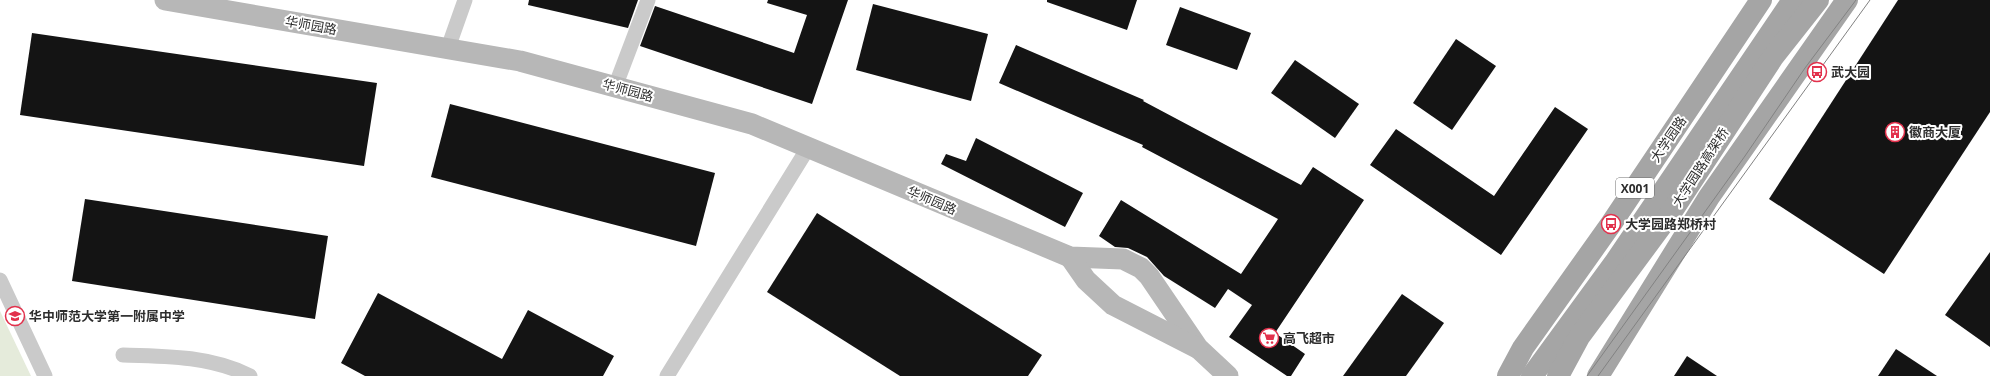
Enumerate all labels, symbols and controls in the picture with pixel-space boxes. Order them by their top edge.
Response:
street label: 华师园路 [284,12,338,38]
bus stop icon: 武大园 [1806,61,1828,83]
place label: 武大园 [1831,63,1870,81]
street label: 华师园路 [601,75,655,105]
street label: 大学园路 [1646,112,1690,166]
building icon: 徽商大厦 [1884,121,1906,143]
place label: 徽商大厦 [1909,123,1961,141]
street label: 大学园路高架桥 [1668,124,1732,210]
road number: X001 [1616,178,1654,198]
street label: 华师园路 [905,182,959,218]
bus stop icon: 大学园路郑桥村 [1600,213,1622,235]
place label: 大学园路郑桥村 [1625,215,1716,233]
school or university icon: 华中师范大学第一附属中学 [4,305,26,327]
place label: 华中师范大学第一附属中学 [29,307,185,325]
supermarket icon: 高飞超市 [1258,327,1280,349]
place label: 高飞超市 [1283,329,1335,347]

